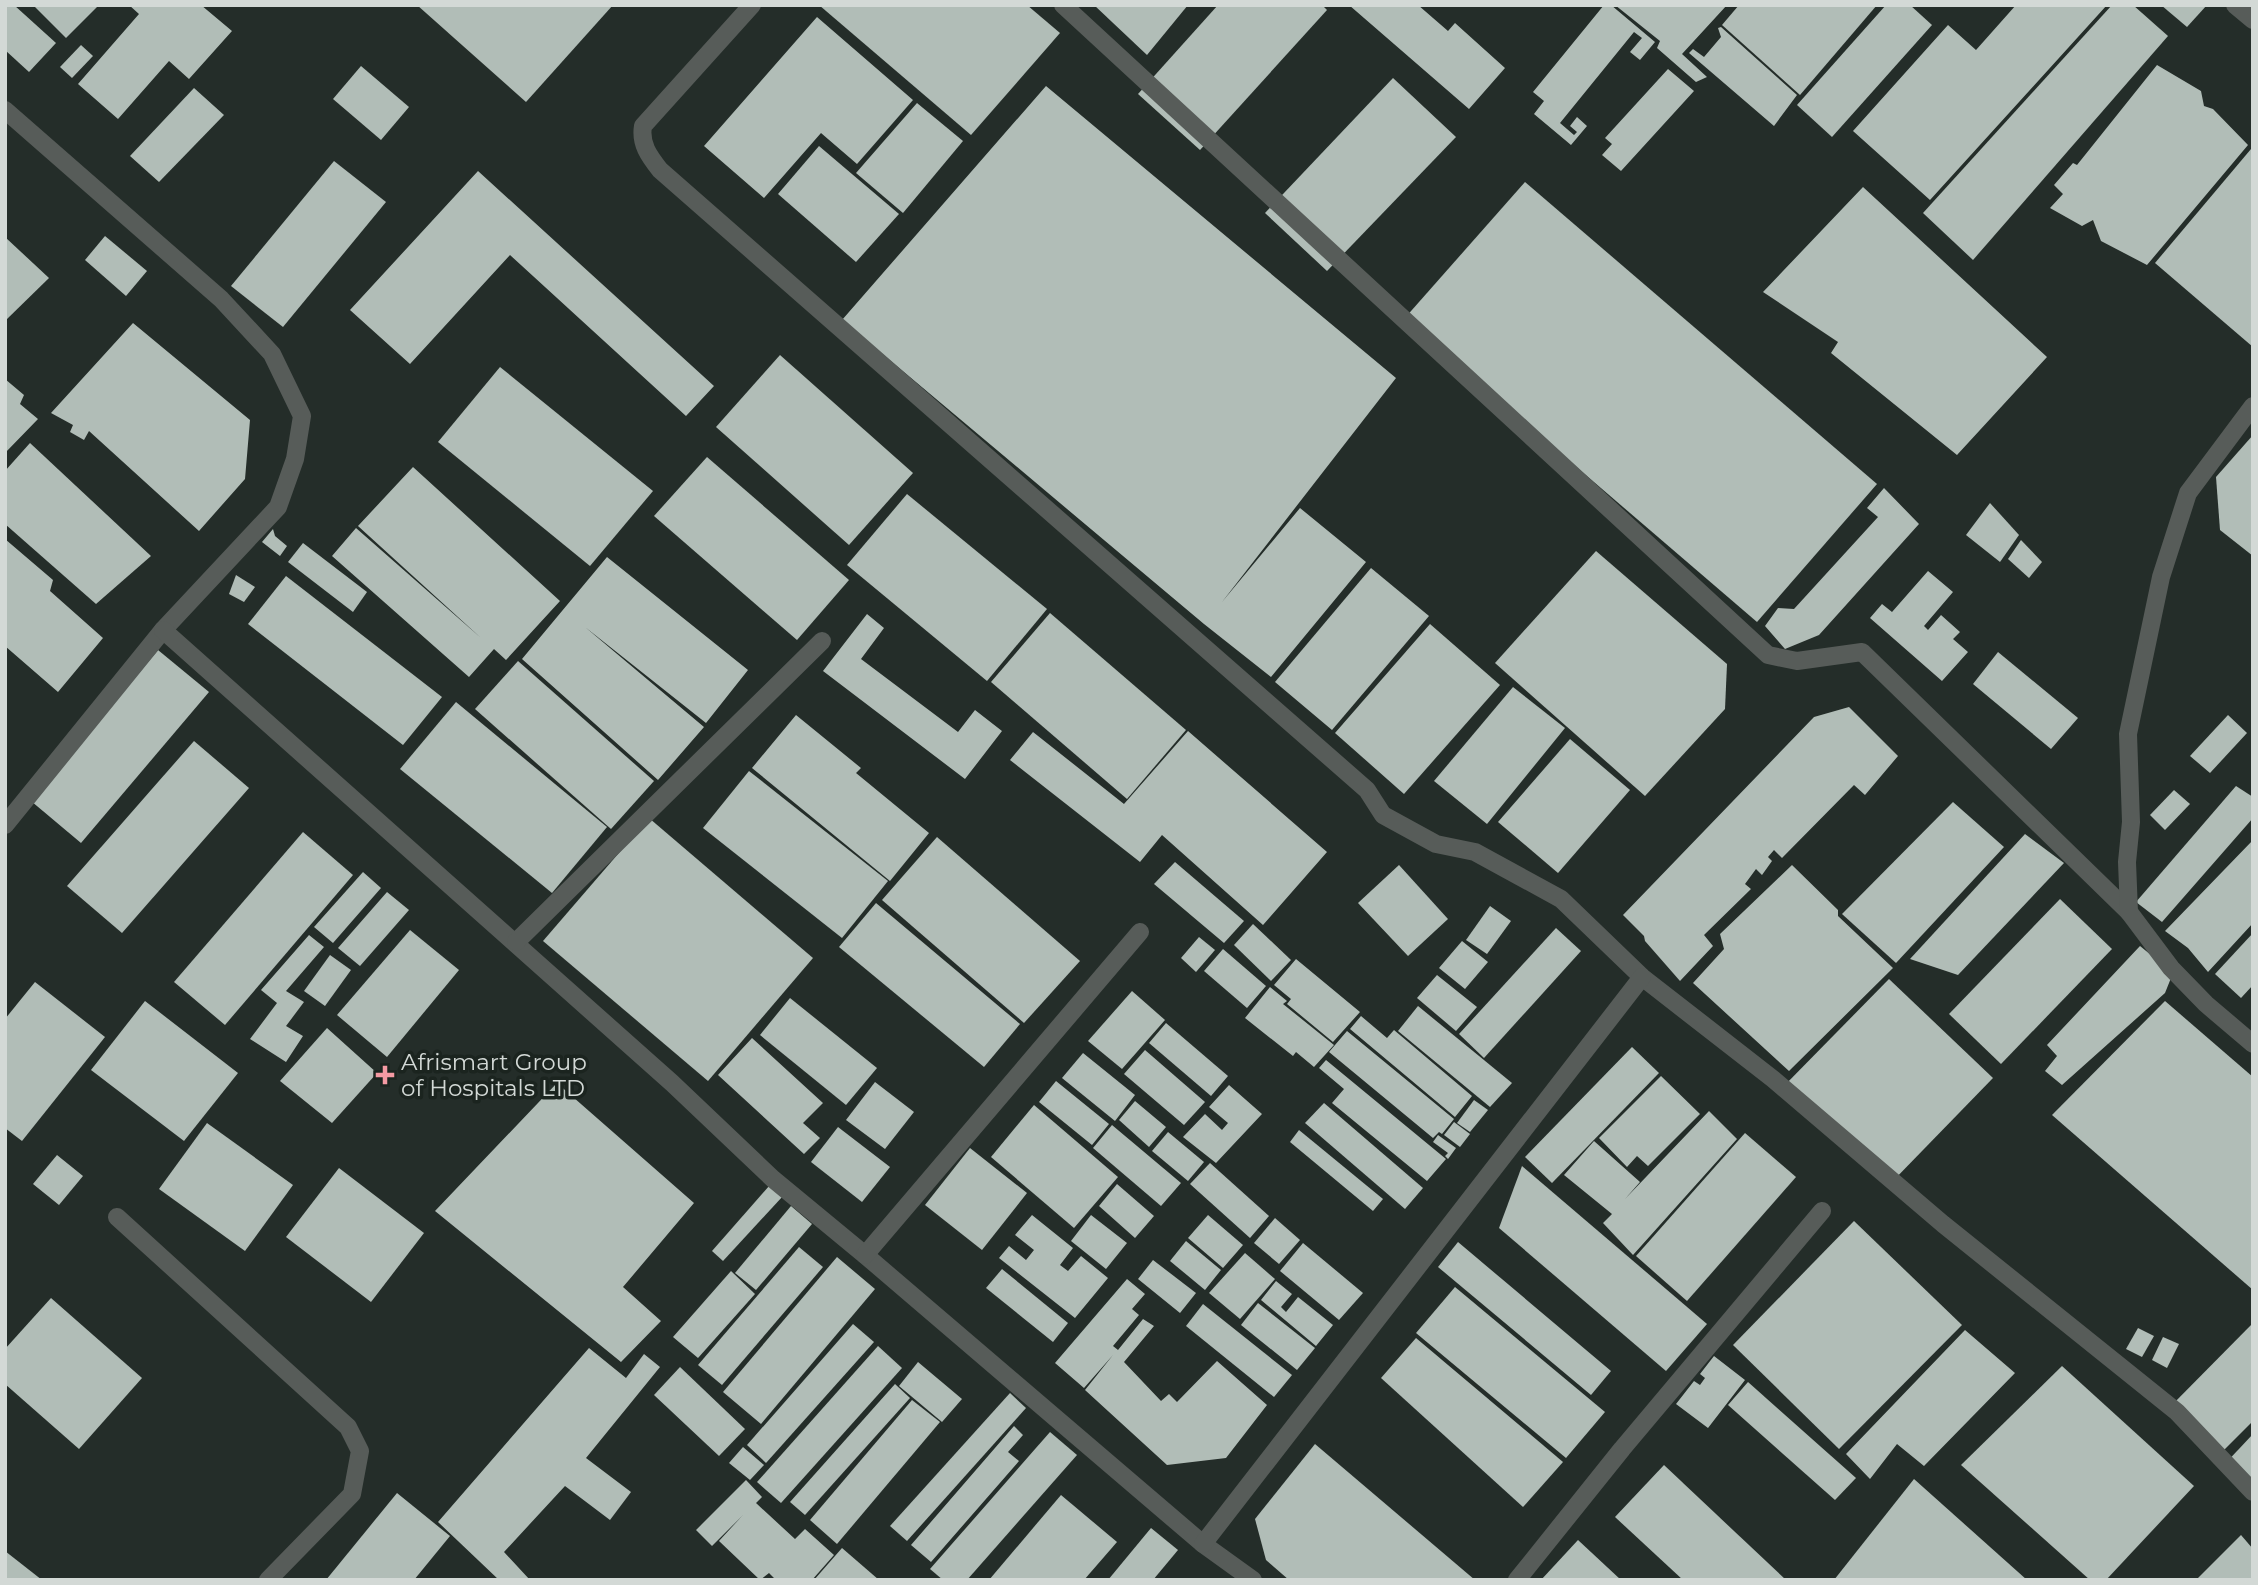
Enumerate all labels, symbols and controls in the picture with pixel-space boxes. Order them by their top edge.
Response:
place label: Afrismart Group of Hospitals LTD [401,1048,587,1102]
marker: Afrismart Group of Hospitals LTD [375,1065,395,1085]

